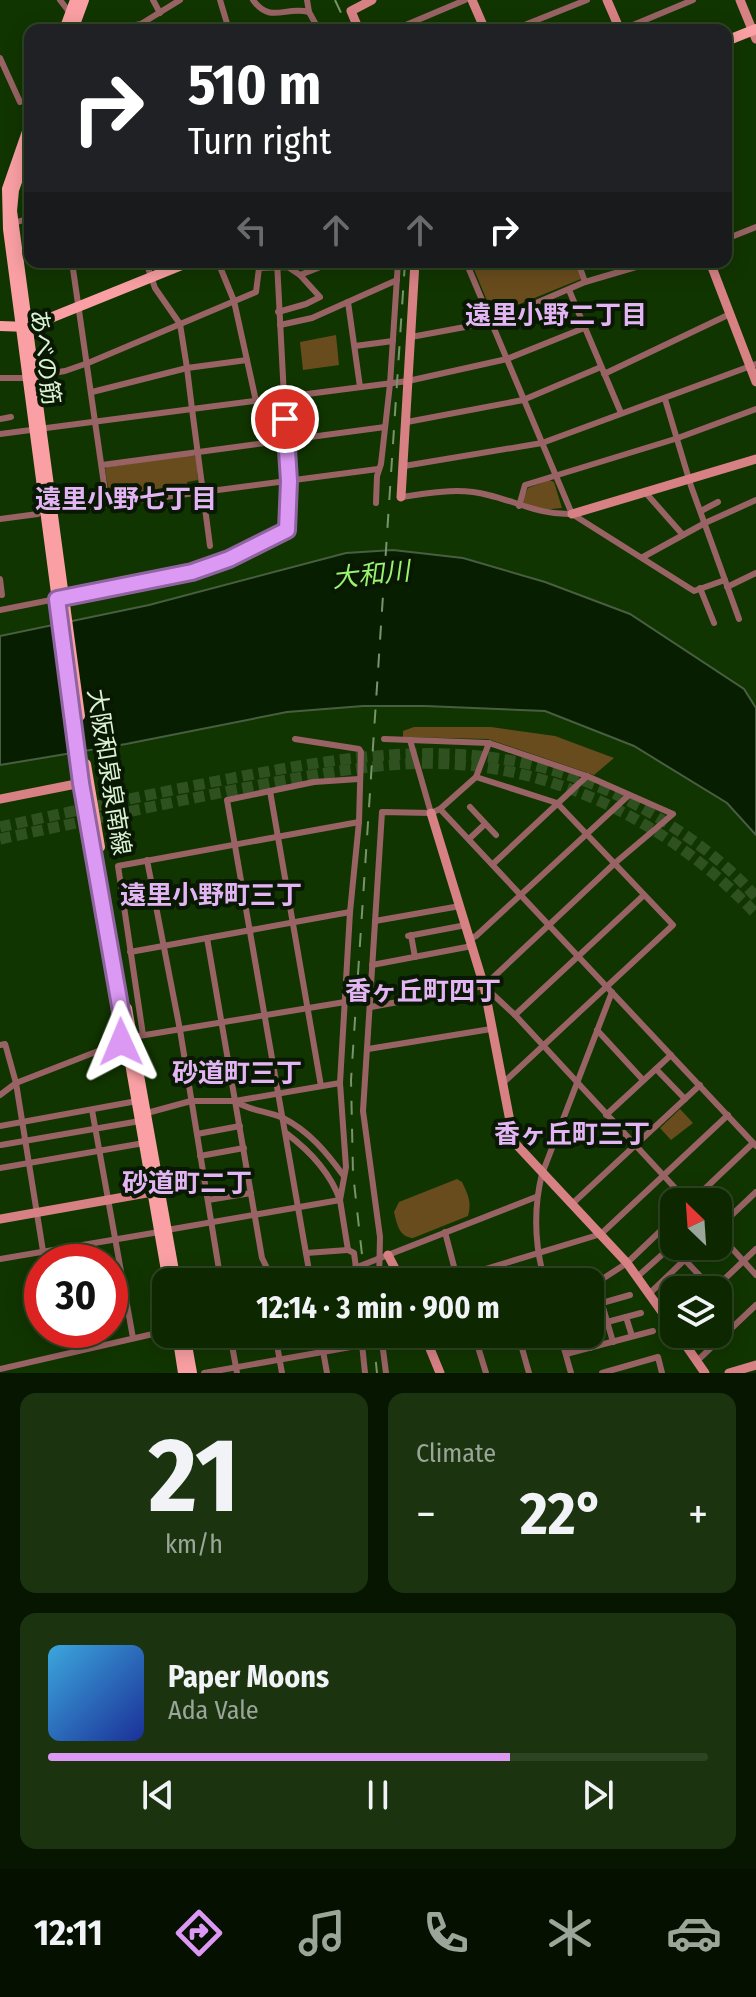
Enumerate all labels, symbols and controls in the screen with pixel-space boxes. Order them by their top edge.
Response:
text: 510 m [188,52,321,119]
icon: right [56,56,160,160]
text: Turn right [188,120,331,164]
icon: left [230,208,274,252]
icon: ahead [314,208,358,252]
icon: ahead [398,208,442,252]
icon: right [482,208,526,252]
district label: 遠里小野二丁目 [465,300,647,331]
street label: あべの筋 [24,308,66,406]
pin [251,385,319,453]
icon: arrive [263,397,307,441]
district label: 遠里小野七丁目 [35,484,217,515]
water label: 大和川 [331,555,414,594]
street label: 大阪和泉泉南線 [82,687,136,857]
district label: 遠里小野町三丁 [120,880,302,911]
district label: 香ヶ丘町四丁 [345,976,501,1007]
position arrow [79,1000,163,1084]
district label: 砂道町三丁 [172,1058,302,1089]
district label: 香ヶ丘町三丁 [494,1119,650,1150]
district label: 砂道町二丁 [122,1168,252,1199]
north arrow [660,1188,732,1260]
map controls [660,1188,732,1348]
speed limit sign: 30 [24,1244,128,1348]
button: layers [660,1276,732,1348]
text: 12:14 · 3 min · 900 m [256,1290,500,1326]
text: 21 [149,1414,239,1539]
text: Climate [416,1438,496,1469]
text: 22° [520,1478,604,1550]
text: − [416,1488,436,1541]
text: + [688,1488,708,1541]
text: km/h [165,1529,223,1560]
text: Paper Moons [168,1659,329,1695]
text: Ada Vale [168,1695,259,1726]
icon: previous [136,1773,180,1817]
icon: pause [356,1773,400,1817]
icon: next [576,1773,620,1817]
icon: directions [171,1905,227,1961]
icon: music [294,1905,350,1961]
icon: phone [418,1905,474,1961]
icon: climate [542,1905,598,1961]
icon: car [666,1905,722,1961]
text: 12:11 [34,1911,103,1955]

